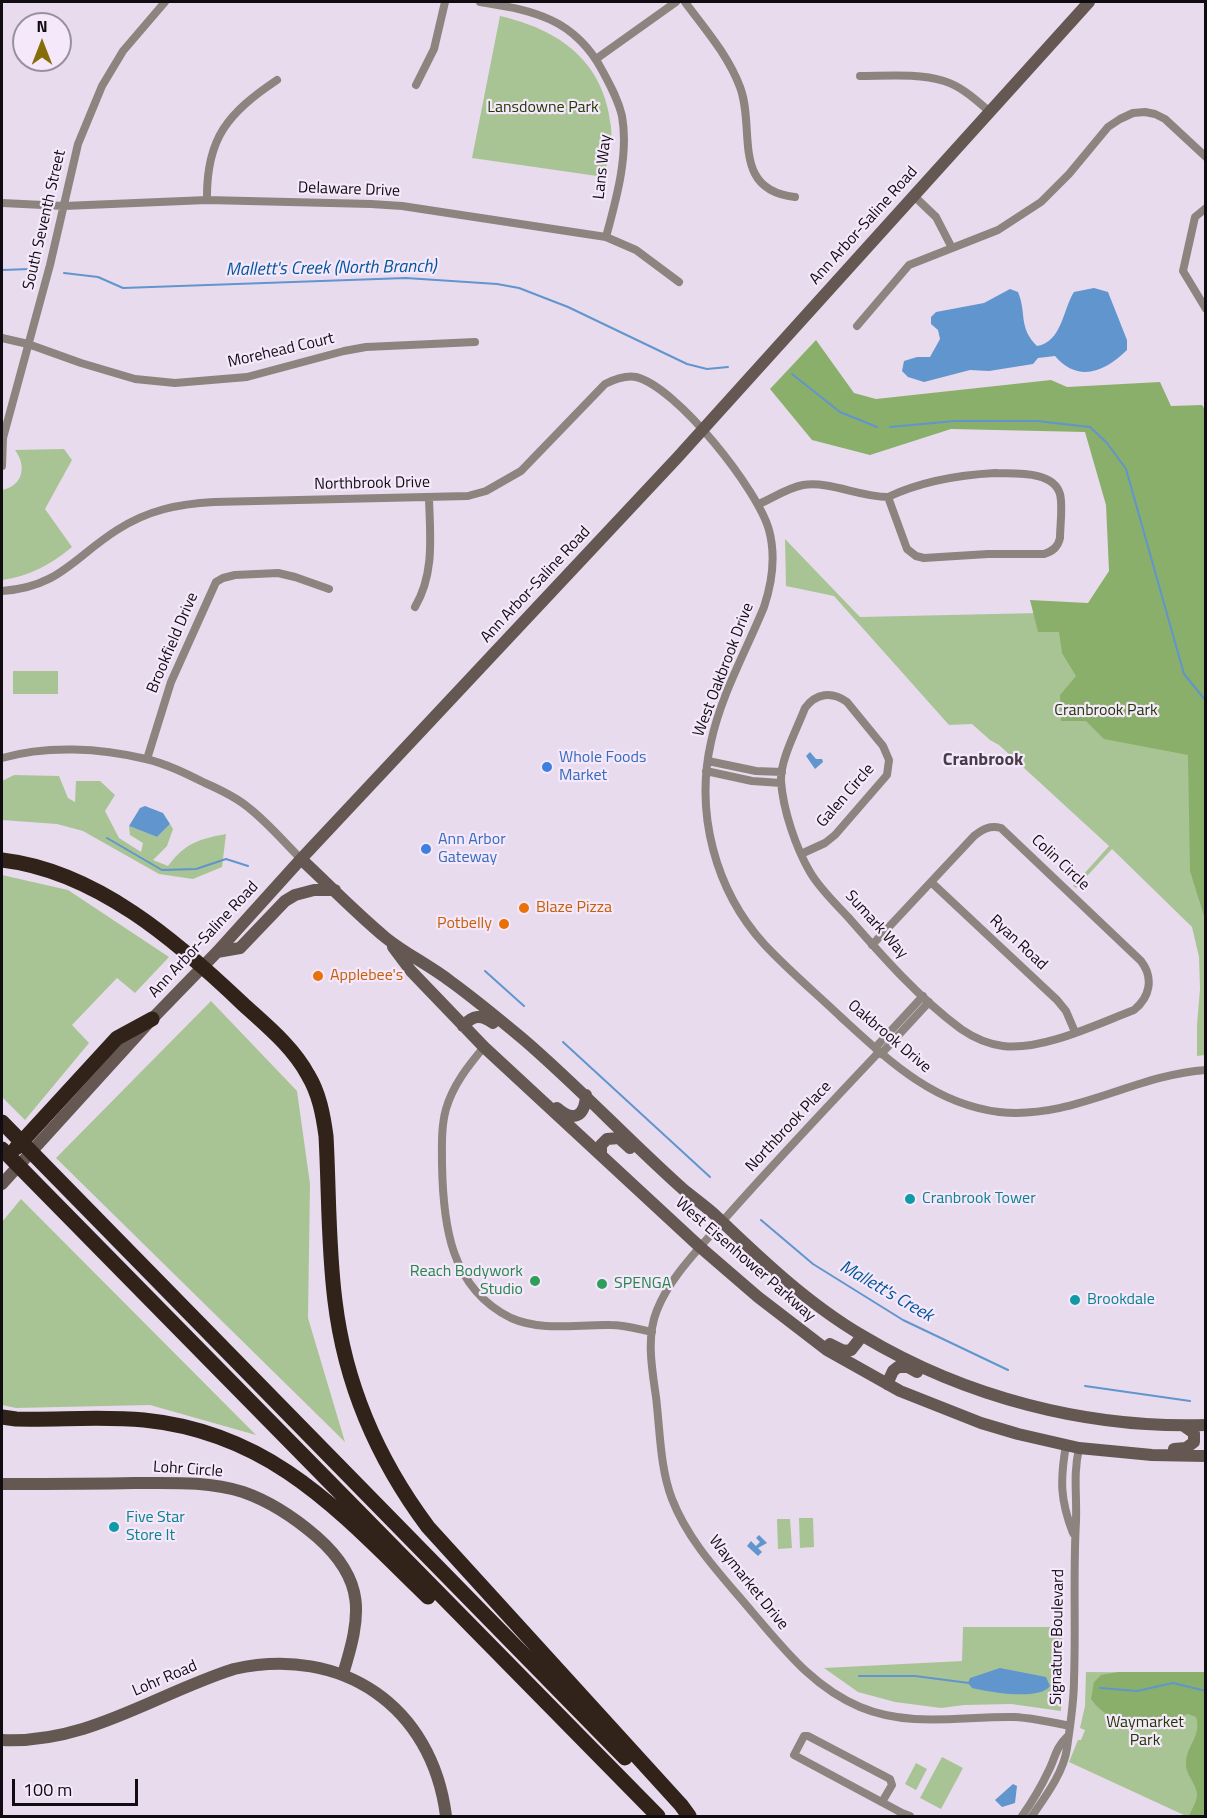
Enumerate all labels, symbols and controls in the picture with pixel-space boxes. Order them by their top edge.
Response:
north arrow [12,12,72,72]
text: N [36,14,48,38]
park label: Lansdowne Park [487,98,599,118]
street label: Lans Way [590,134,616,200]
street label: South Seventh Street [20,148,70,292]
street label: Ann Arbor-Saline Road [806,163,922,289]
street label: Delaware Drive [298,179,400,201]
water label: Mallett's Creek (North Branch) [226,256,436,282]
street label: Morehead Court [226,329,336,373]
street label: Northbrook Drive [314,473,430,495]
street label: Ann Arbor-Saline Road [477,523,595,647]
street label: Brookfield Drive [143,590,203,696]
street label: West Oakbrook Drive [690,600,758,740]
park label: Cranbrook Park [1054,701,1158,721]
place label: Whole Foods Market [559,748,646,786]
district label: Cranbrook [943,750,1023,772]
marker: Whole Foods Market [540,760,554,774]
street label: Galen Circle [813,760,879,832]
place label: Ann Arbor Gateway [438,830,506,868]
street label: Colin Circle [1027,831,1093,895]
marker: Ann Arbor Gateway [419,842,433,856]
street label: Ann Arbor-Saline Road [145,878,263,1002]
street label: Sumark Way [840,887,912,963]
place label: Blaze Pizza [536,898,612,918]
marker: Blaze Pizza [517,901,531,915]
street label: Ryan Road [985,911,1051,975]
place label: Potbelly [437,914,492,934]
marker: Potbelly [497,917,511,931]
place label: Applebee's [330,966,403,986]
marker: Applebee's [311,969,325,983]
street label: Oakbrook Drive [843,997,935,1077]
street label: Northbrook Place [742,1078,836,1176]
place label: Cranbrook Tower [922,1189,1036,1209]
marker: Cranbrook Tower [903,1192,917,1206]
street label: West Eisenhower Parkway [671,1194,819,1326]
water label: Mallett's Creek [836,1257,936,1327]
place label: Reach Bodywork Studio [410,1262,523,1300]
marker: Reach Bodywork Studio [528,1274,542,1288]
place label: SPENGA [614,1274,671,1294]
marker: SPENGA [595,1277,609,1291]
place label: Brookdale [1087,1290,1155,1310]
marker: Brookdale [1068,1293,1082,1307]
street label: Lohr Circle [152,1458,224,1482]
place label: Five Star Store It [126,1508,185,1546]
marker: Five Star Store It [107,1520,121,1534]
street label: Waymarket Drive [704,1532,792,1634]
street label: Signature Boulevard [1047,1569,1069,1705]
street label: Lohr Road [130,1657,200,1701]
park label: Waymarket Park [1106,1713,1184,1751]
scale bar [15,1767,141,1805]
text: 100 m [23,1776,72,1803]

